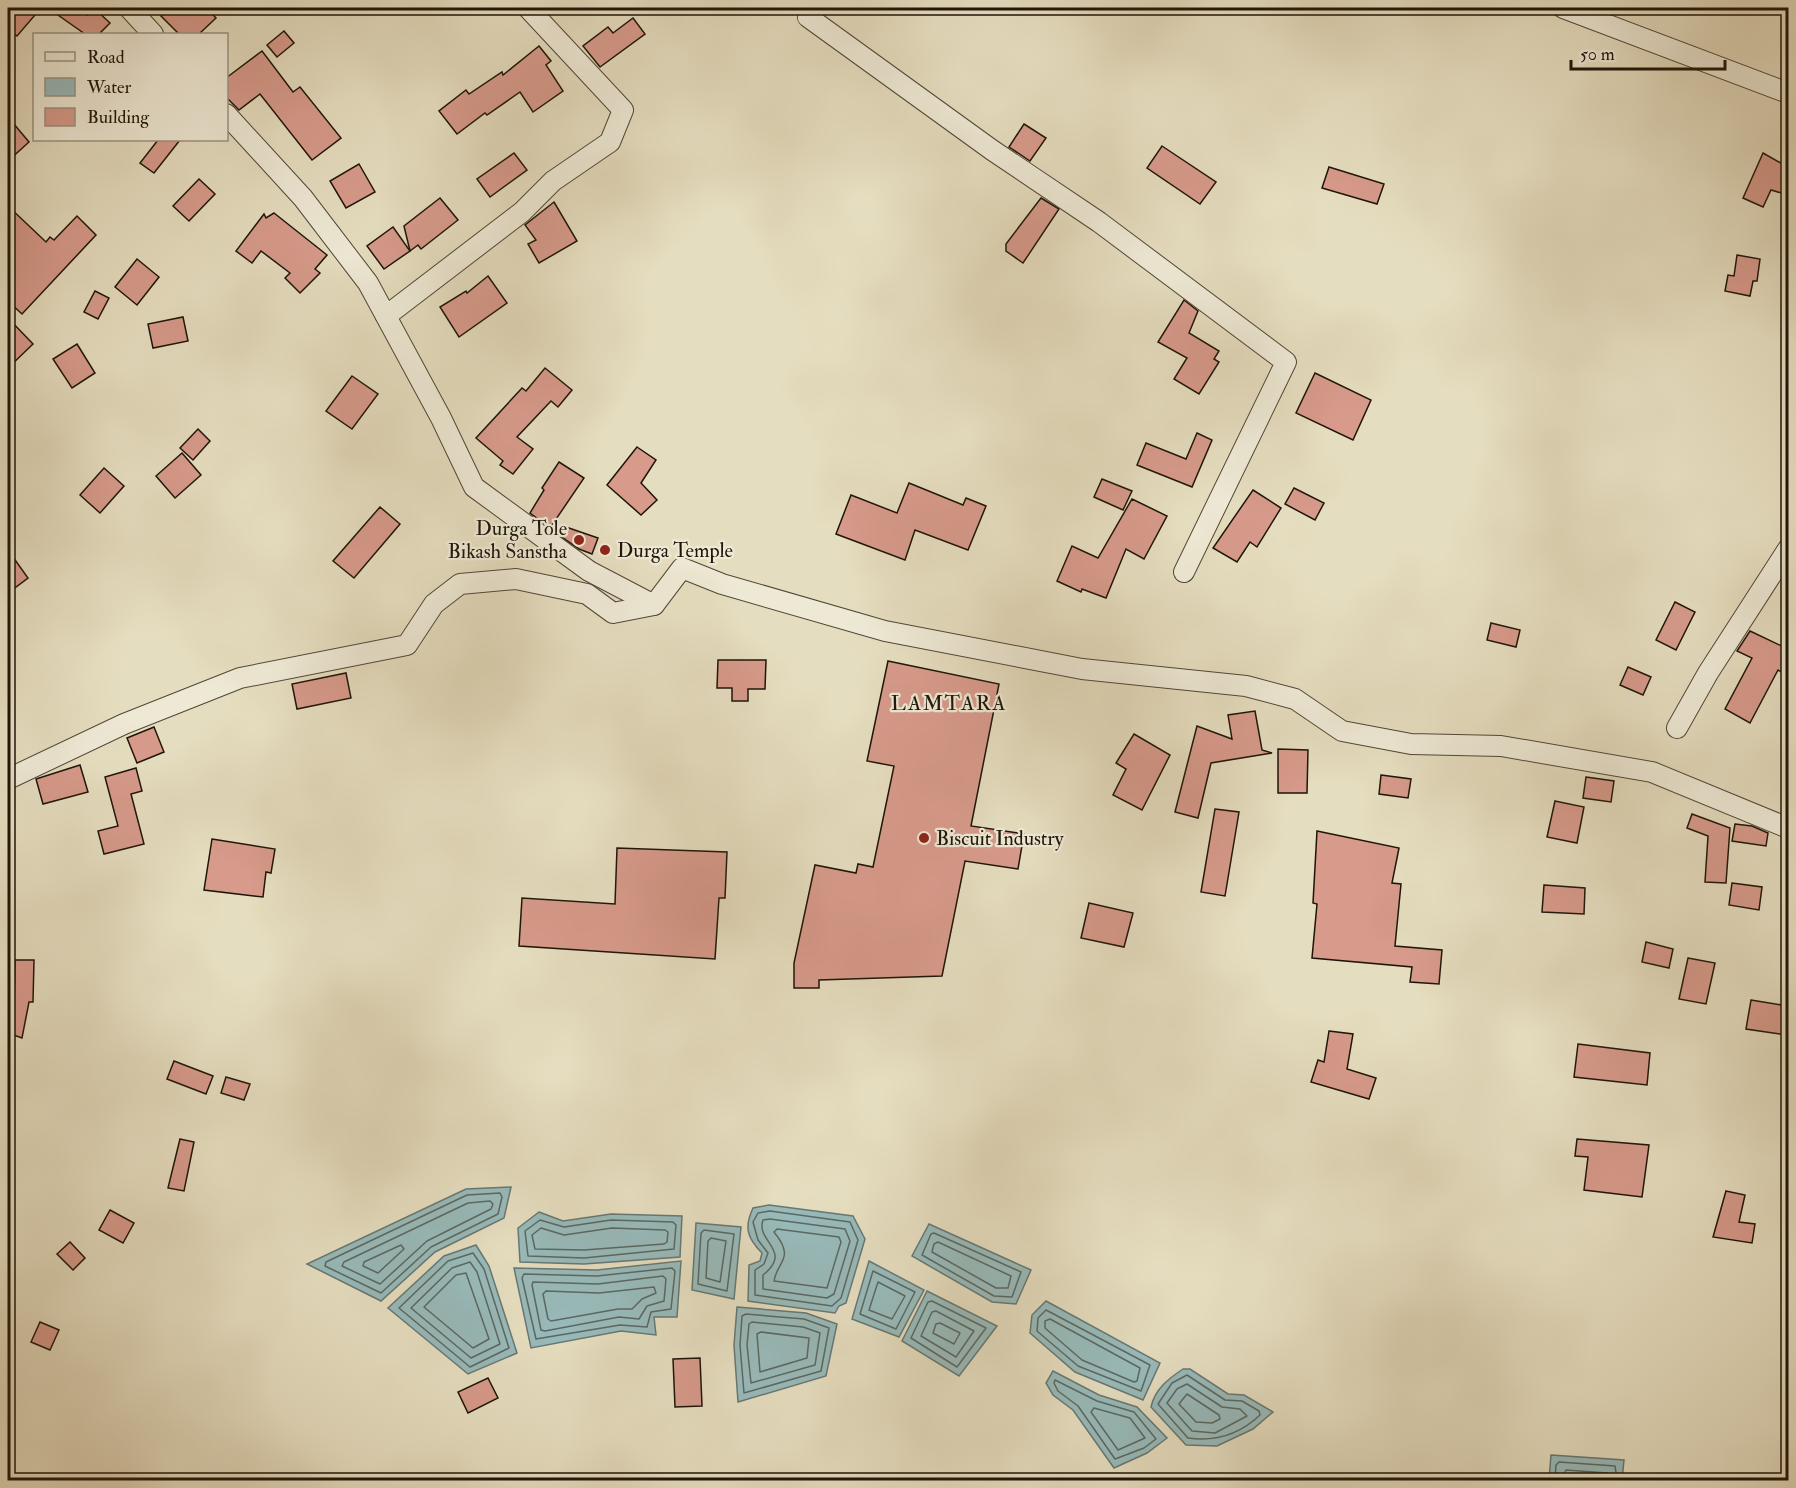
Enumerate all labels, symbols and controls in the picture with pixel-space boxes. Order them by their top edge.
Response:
legend [33,33,228,141]
scale bar [1571,33,1726,71]
text: 50 m [1580,43,1615,66]
text: Road [87,46,125,69]
text: Water [86,76,131,99]
text: Building [87,106,150,129]
place label: Durga Tole Bikash Sanstha [448,516,568,564]
marker: Durga Tole Bikash Sanstha [572,533,586,547]
place label: Durga Temple [617,538,733,564]
marker: Durga Temple [598,543,612,557]
district label: LAMTARA [891,690,1007,717]
place label: Biscuit Industry [936,826,1065,851]
marker: Biscuit Industry [917,831,931,845]

